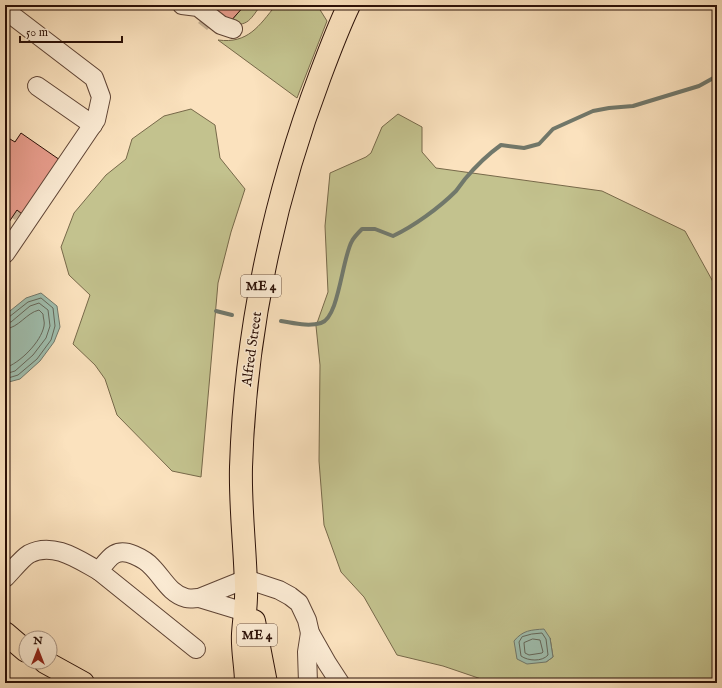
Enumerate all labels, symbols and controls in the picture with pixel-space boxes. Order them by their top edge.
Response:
scale bar [20,18,122,44]
text: 50 m [26,25,48,40]
road number: ME 4 [241,275,281,297]
street label: Alfred Street [238,310,266,389]
road number: ME 4 [237,624,277,646]
north arrow [18,630,58,670]
text: N [32,634,43,648]

